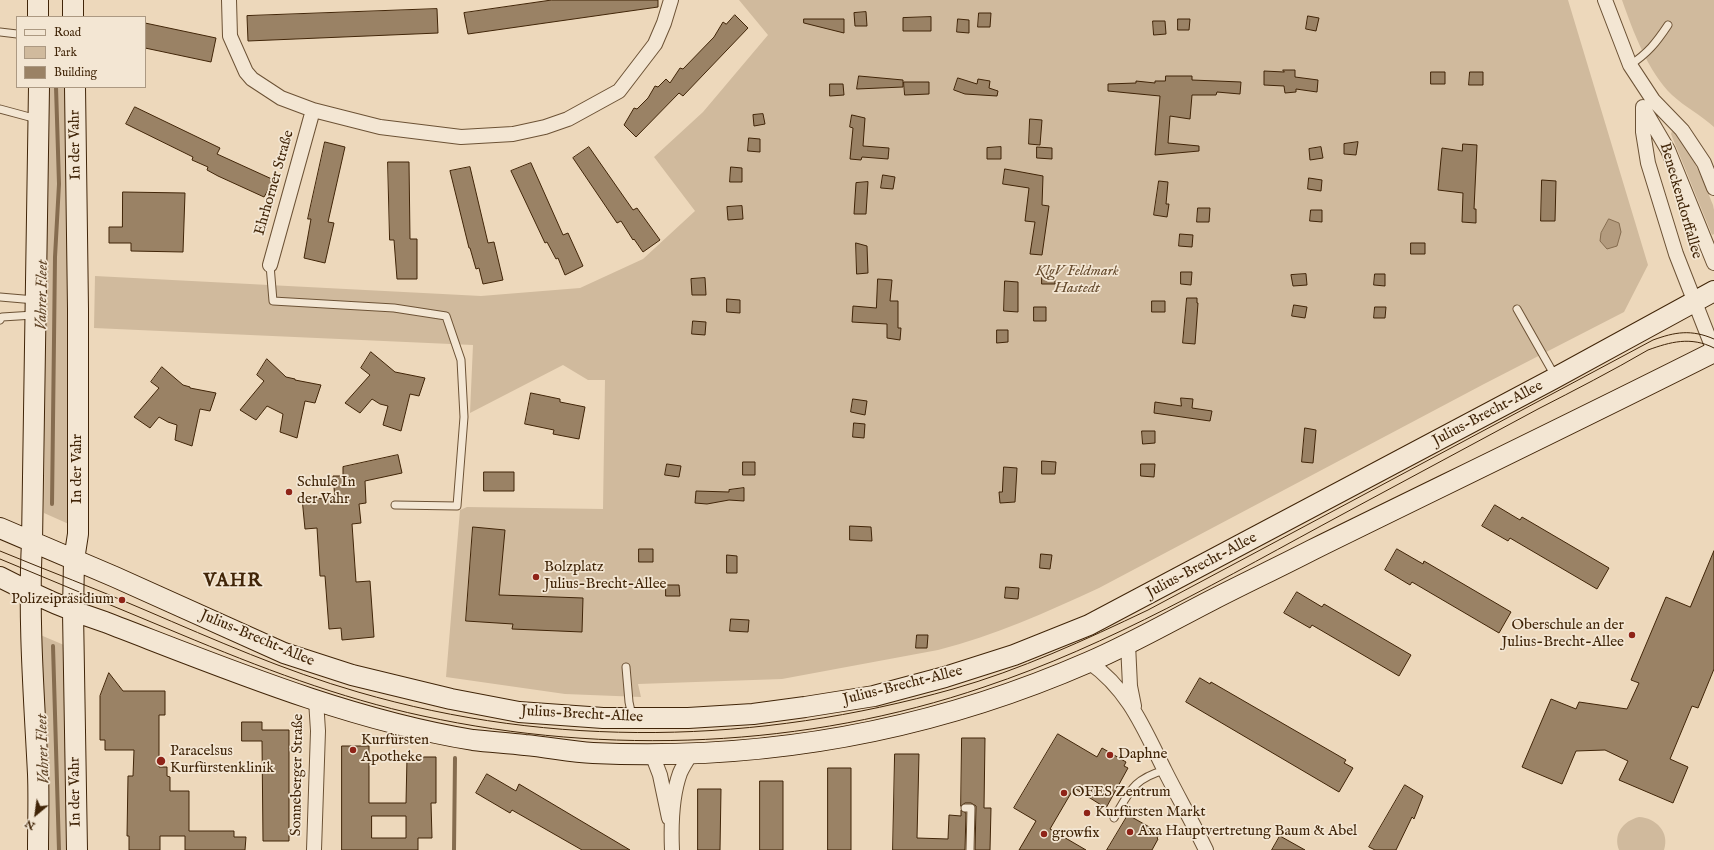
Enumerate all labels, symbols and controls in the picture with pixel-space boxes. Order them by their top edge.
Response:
legend [16,16,146,88]
text: Road [54,25,81,40]
text: Park [54,45,77,60]
text: Building [54,65,97,80]
street label: In der Vahr [66,110,86,180]
street label: Ehrhorner Straße [251,128,299,238]
street label: Beneckendorffallee [1655,141,1705,261]
water label: Vahrer Fleet [33,260,53,330]
park label: KlgV Feldmark Hastedt [1035,263,1119,298]
street label: Julius-Brecht-Allee [1430,377,1546,451]
street label: In der Vahr [69,434,87,504]
place label: Schule In der Vahr [297,474,355,509]
marker: Schule In der Vahr [284,487,294,497]
street label: Julius-Brecht-Allee [1144,529,1260,603]
place label: Bolzplatz Julius-Brecht-Allee [544,559,666,594]
district label: VAHR [203,571,263,593]
marker: Bolzplatz Julius-Brecht-Allee [531,572,541,582]
place label: Polizeipräsidium [11,591,114,609]
marker: Polizeipräsidium [117,595,127,605]
street label: Julius-Brecht-Allee [197,607,317,671]
place label: Oberschule an der Julius-Brecht-Allee [1502,617,1624,652]
marker: Oberschule an der Julius-Brecht-Allee [1627,630,1637,640]
street label: Julius-Brecht-Allee [841,662,965,710]
street label: Julius-Brecht-Allee [520,703,644,727]
water label: Vahrer Fleet [33,713,55,785]
street label: Sonneberger Straße [288,714,308,836]
place label: Kurfürsten Apotheke [361,732,429,767]
place label: Paracelsus Kurfürstenklinik [170,743,274,778]
marker: Kurfürsten Apotheke [348,745,358,755]
place label: Daphne [1118,746,1167,764]
marker: Daphne [1105,750,1115,760]
marker: Paracelsus Kurfürstenklinik [155,755,167,767]
street label: In der Vahr [66,757,86,827]
place label: OFES Zentrum [1072,784,1171,802]
marker: OFES Zentrum [1059,788,1069,798]
north arrow [16,794,56,834]
place label: Kurfürsten Markt [1095,804,1206,822]
marker: Kurfürsten Markt [1082,808,1092,818]
text: N [23,816,38,833]
place label: Axa Hauptvertretung Baum & Abel [1138,823,1357,841]
place label: growfix [1052,825,1099,843]
marker: Axa Hauptvertretung Baum & Abel [1125,827,1135,837]
marker: growfix [1039,829,1049,839]

